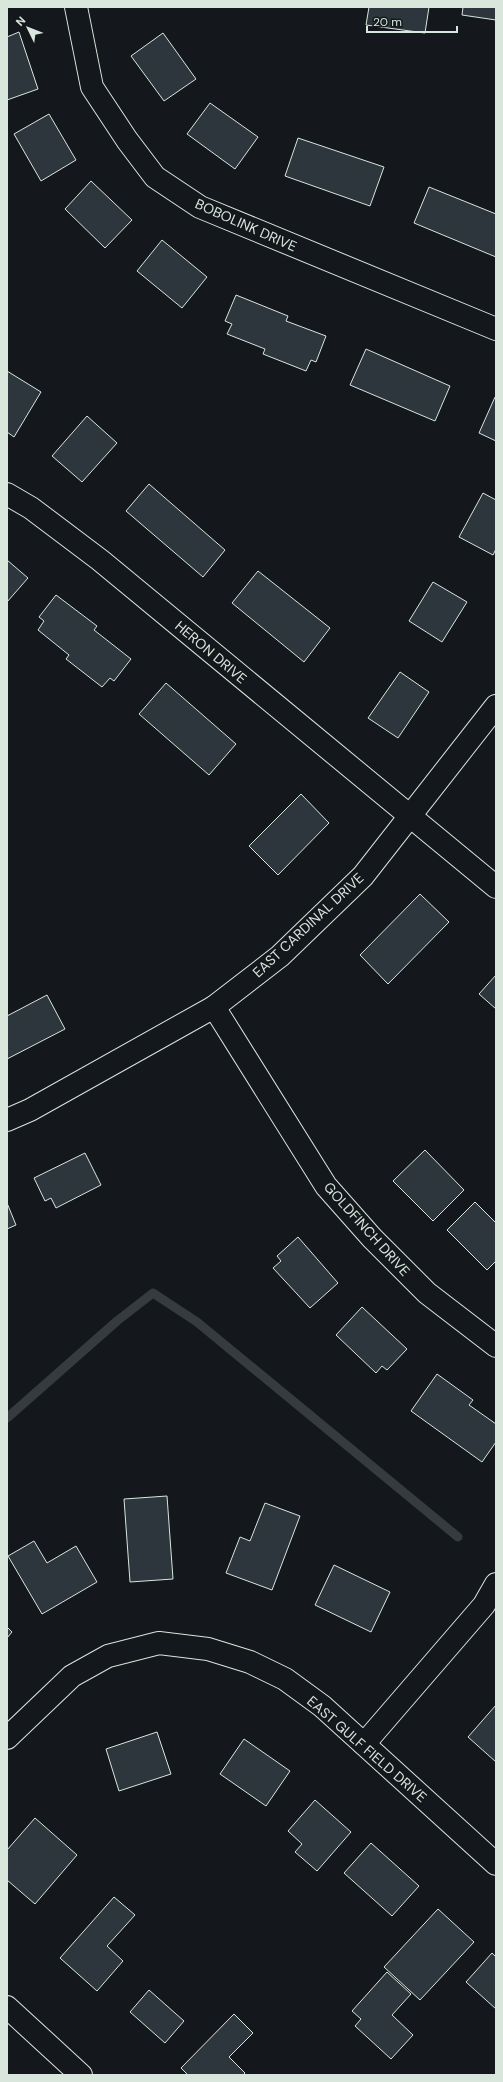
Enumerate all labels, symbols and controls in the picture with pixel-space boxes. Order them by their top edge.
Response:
north arrow [8,8,48,48]
scale bar [367,8,457,34]
text: N [13,13,29,29]
text: 20 m [373,14,402,30]
street label: BOBOLINK DRIVE [192,195,300,255]
street label: HERON DRIVE [171,617,251,687]
street label: EAST CARDINAL DRIVE [249,869,367,981]
street label: GOLDFINCH DRIVE [320,1178,414,1280]
street label: EAST GULF FIELD DRIVE [303,1692,431,1806]

